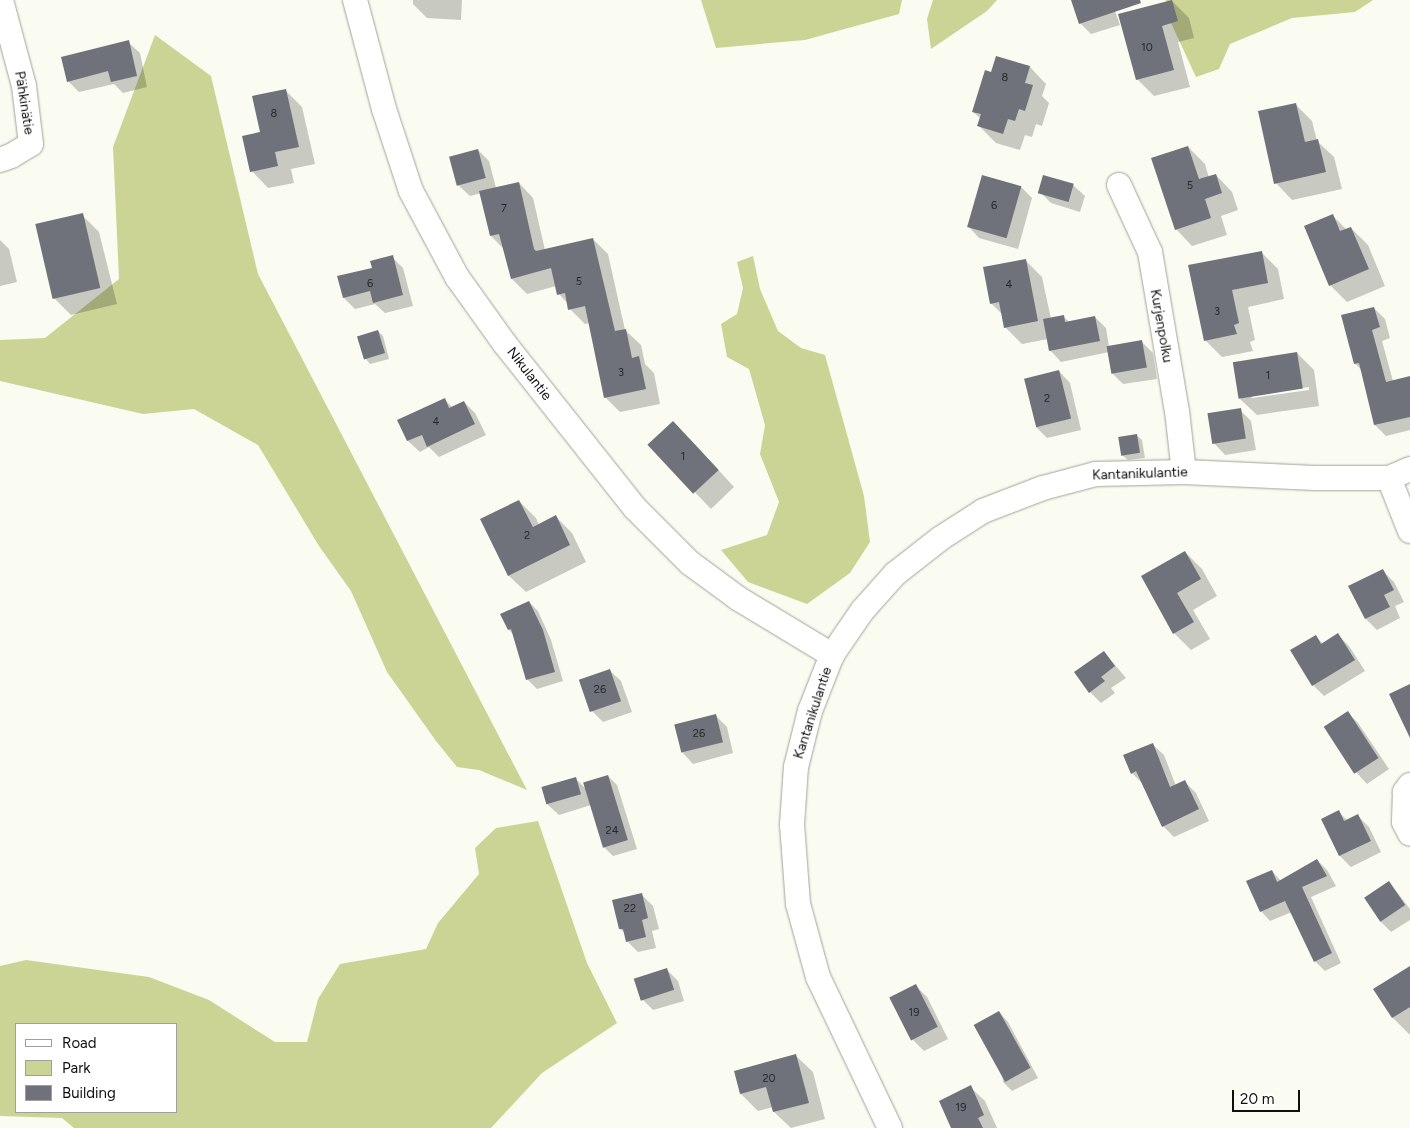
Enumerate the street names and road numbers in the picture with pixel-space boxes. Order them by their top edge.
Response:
street label: Pähkinätie [11,70,37,136]
street label: Kurjenpolku [1146,288,1176,364]
street label: Nikulantie [503,344,555,404]
street label: Kantanikulantie [1092,464,1188,484]
street label: Kantanikulantie [790,665,836,761]

